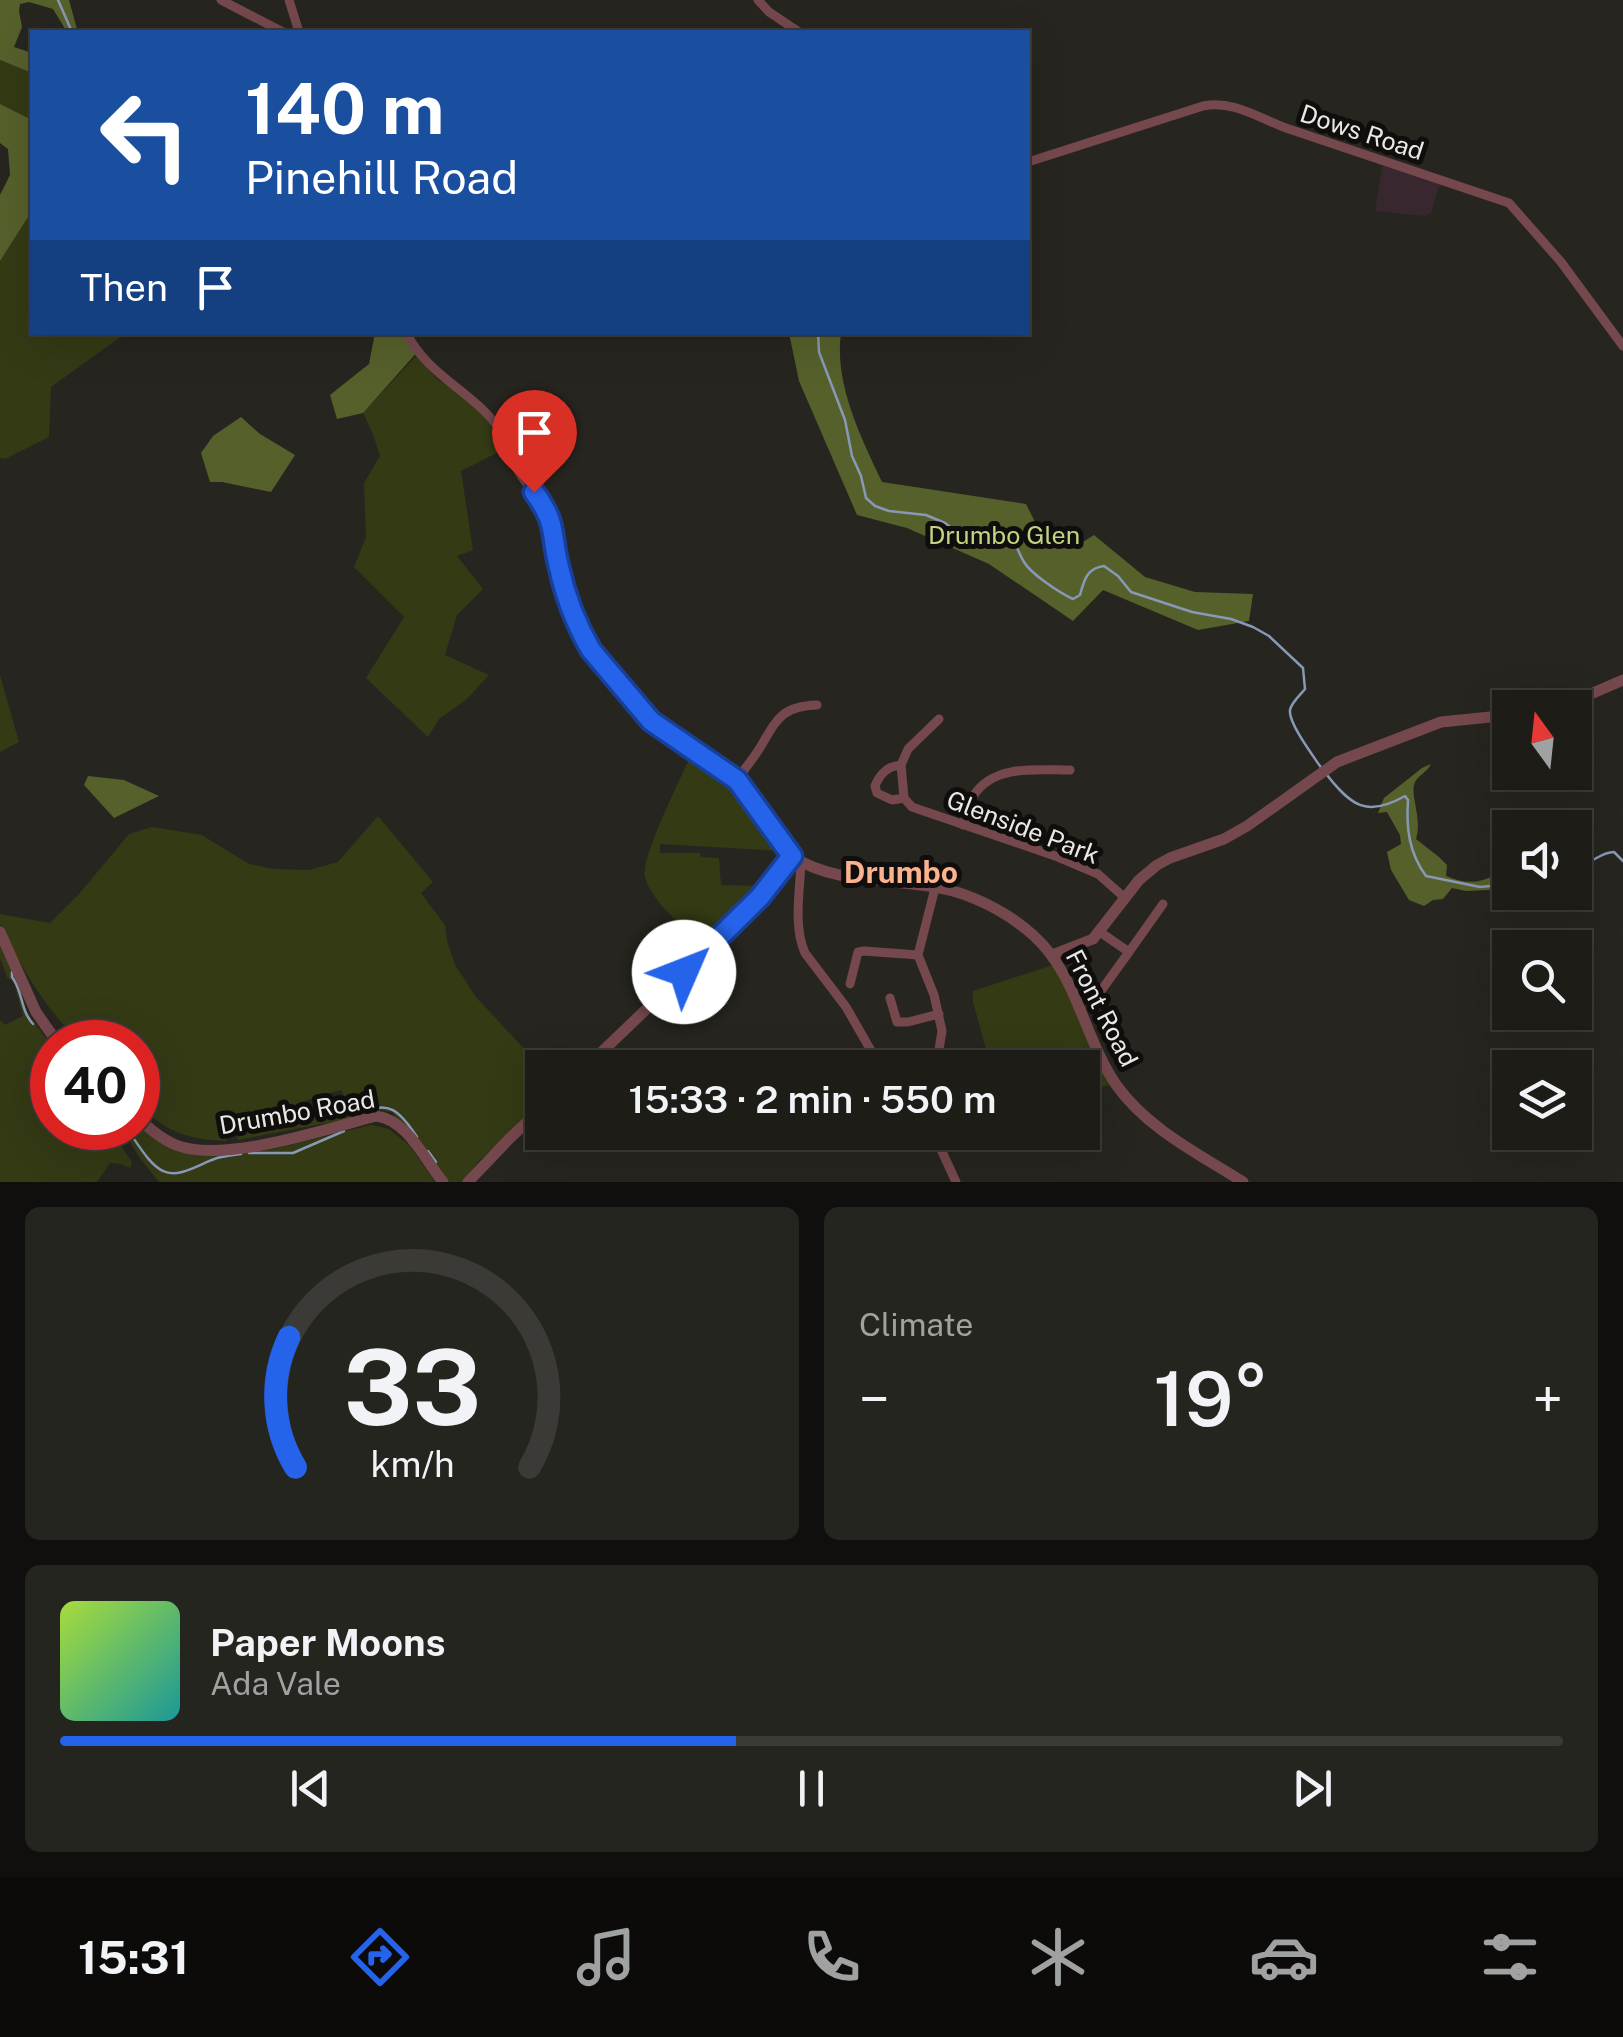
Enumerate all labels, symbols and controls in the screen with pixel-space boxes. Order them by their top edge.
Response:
text: 140 m [245,67,444,150]
icon: left [80,70,210,200]
street label: Dows Road [1296,98,1428,166]
text: Pinehill Road [245,151,518,204]
icon: arrive [188,260,243,315]
text: Then [80,265,168,310]
pin [492,390,577,493]
icon: arrive [507,405,562,460]
park label: Drumbo Glen [928,520,1080,550]
north arrow [1492,690,1592,790]
map controls [1492,690,1592,1150]
street label: Glenside Park [943,784,1103,870]
button: sound [1492,810,1592,910]
district label: Drumbo [844,854,958,890]
position arrow [632,920,736,1024]
button: search [1492,930,1592,1030]
street label: Front Road [1060,944,1144,1072]
speed limit sign: 40 [30,1020,160,1150]
button: layers [1492,1050,1592,1150]
text: 15:33 · 2 min · 550 m [629,1077,996,1122]
street label: Drumbo Road [217,1084,377,1140]
text: Climate [859,1306,973,1343]
text: 33 [343,1326,481,1448]
text: 19° [1154,1355,1268,1443]
text: − [859,1367,890,1431]
text: + [1532,1367,1563,1431]
text: km/h [370,1443,454,1485]
text: Paper Moons [210,1620,445,1665]
text: Ada Vale [210,1665,341,1702]
icon: previous [283,1761,338,1816]
icon: pause [784,1761,839,1816]
icon: next [1285,1761,1340,1816]
icon: directions [345,1922,415,1992]
icon: music [571,1922,641,1992]
icon: phone [797,1922,867,1992]
icon: climate [1023,1922,1093,1992]
icon: car [1249,1922,1319,1992]
icon: filters [1475,1922,1545,1992]
text: 15:31 [78,1931,189,1984]

